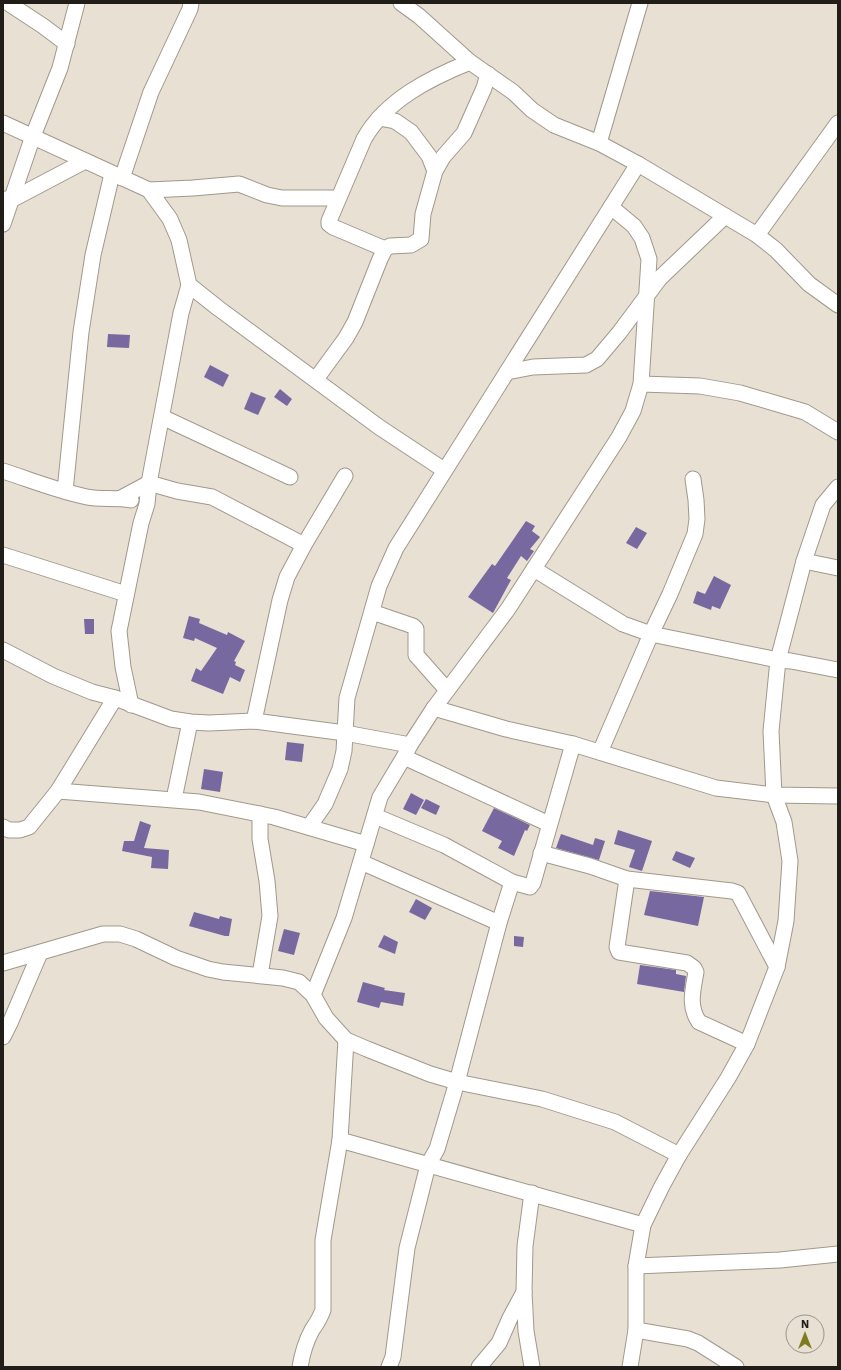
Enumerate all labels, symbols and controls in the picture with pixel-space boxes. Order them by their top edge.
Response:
north arrow [785,1314,825,1354]
text: N [801,1318,809,1331]

